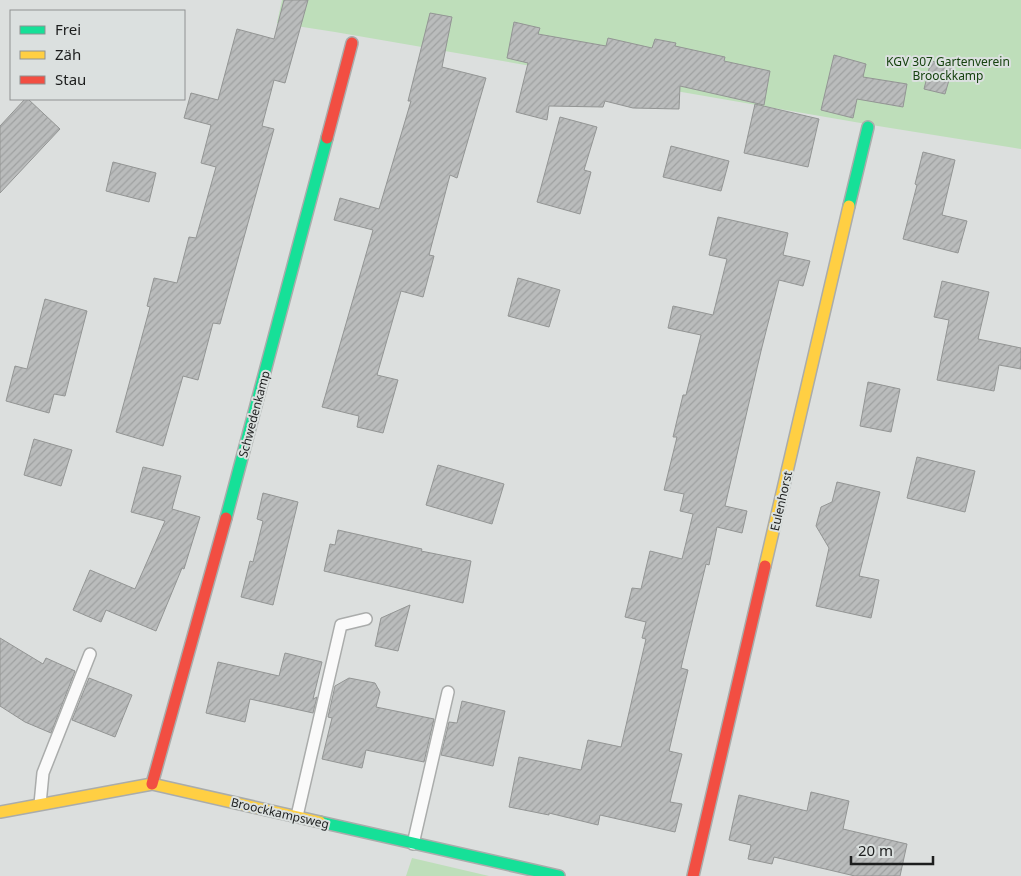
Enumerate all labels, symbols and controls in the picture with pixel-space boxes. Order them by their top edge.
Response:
legend [10,10,185,100]
text: Frei [55,19,81,39]
text: Zäh [55,44,81,64]
park label: KGV 307 Gartenverein Broockkamp [886,53,1010,84]
text: Stau [55,69,86,89]
street label: Schwedenkamp [234,369,274,459]
street label: Eulenhorst [766,469,796,533]
street label: Broockkampsweg [229,793,331,833]
scale bar [851,834,934,866]
text: 20 m [858,840,893,860]

